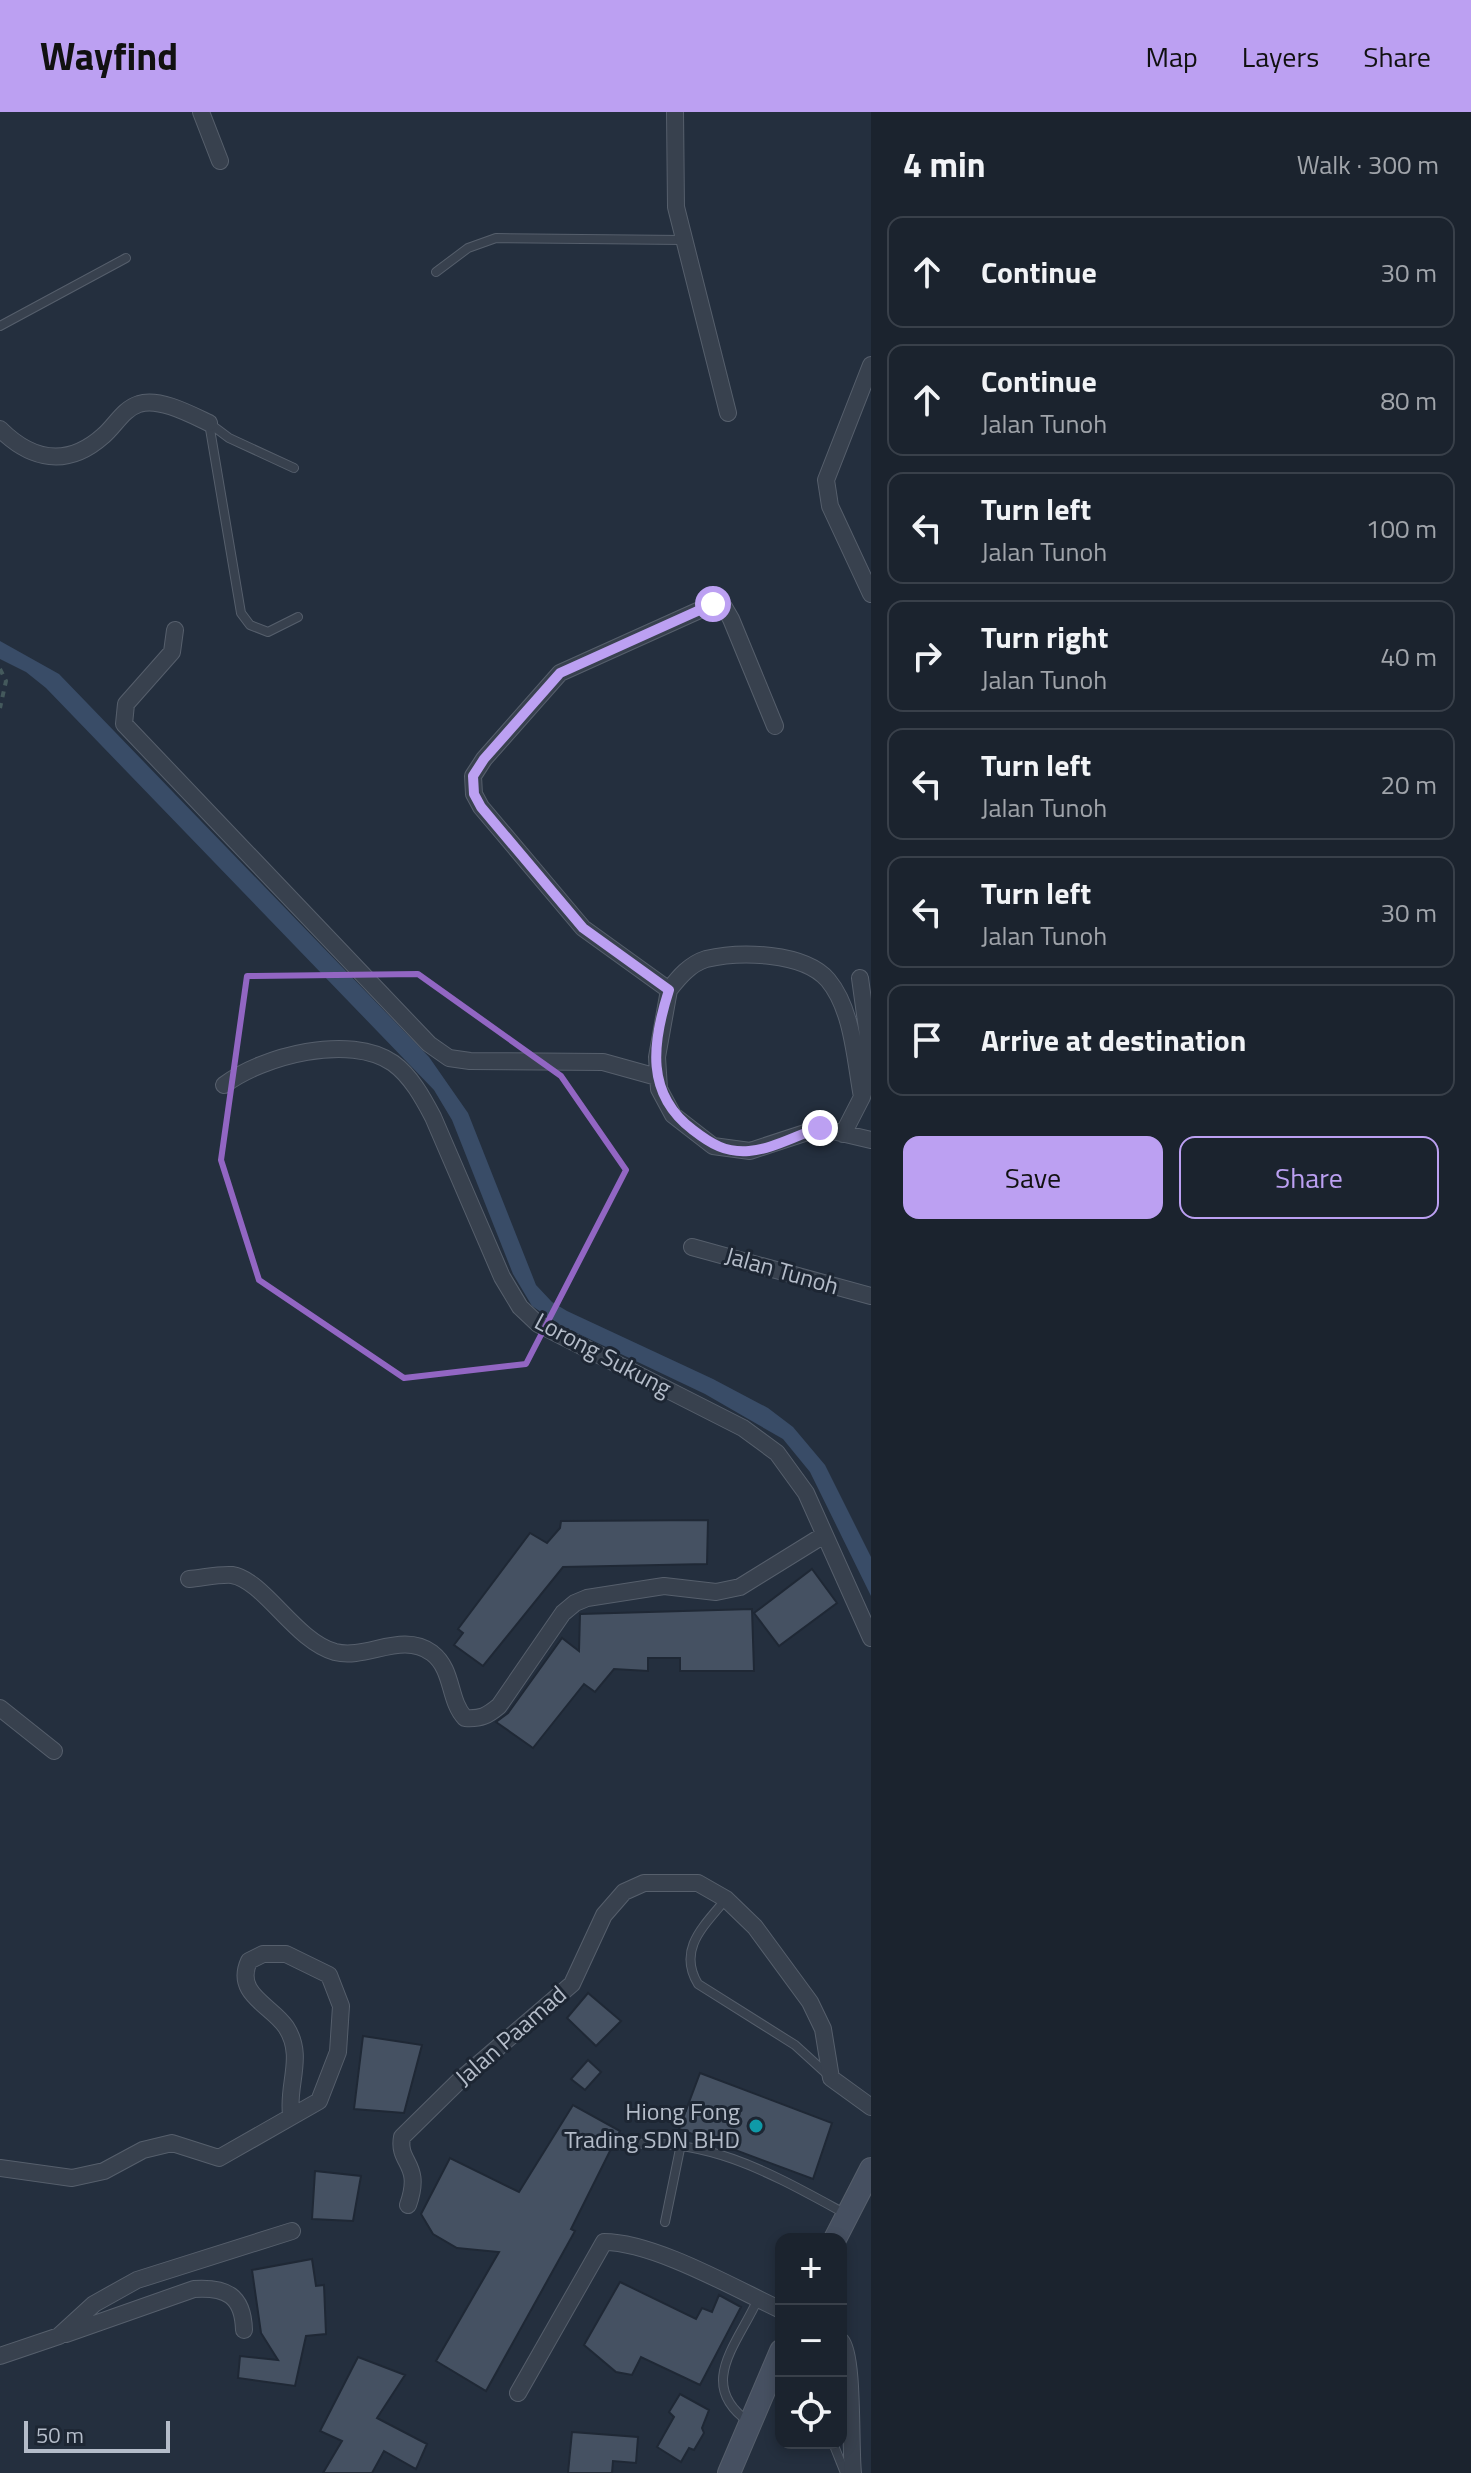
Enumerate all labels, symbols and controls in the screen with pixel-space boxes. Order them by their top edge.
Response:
text: Wayfind [40,27,178,85]
text: Map [1145,35,1198,78]
text: Layers [1242,35,1319,78]
text: Share [1363,35,1431,78]
text: 4 min [903,138,986,190]
text: Walk · 300 m [1297,145,1439,184]
text: Continue [981,249,1097,295]
icon: ahead [905,250,949,294]
text: 30 m [1380,253,1437,292]
text: Continue [981,358,1097,404]
icon: ahead [905,378,949,422]
text: 80 m [1380,381,1437,420]
text: Jalan Tunoh [981,404,1107,443]
text: Turn left [981,486,1091,532]
icon: left [905,506,949,550]
text: 100 m [1366,509,1437,548]
text: Jalan Tunoh [981,532,1107,571]
route start [695,586,731,622]
text: Turn right [981,614,1109,660]
icon: right [905,634,949,678]
text: 40 m [1380,637,1437,676]
text: Jalan Tunoh [981,660,1107,699]
text: Turn left [981,742,1091,788]
icon: left [905,762,949,806]
text: 20 m [1380,765,1437,804]
text: Jalan Tunoh [981,788,1107,827]
text: Turn left [981,870,1091,916]
icon: left [905,890,949,934]
text: 30 m [1380,893,1437,932]
text: Jalan Tunoh [981,916,1107,955]
text: Arrive at destination [981,1017,1246,1063]
icon: arrive [905,1018,949,1062]
route end [802,1110,838,1146]
button: Save [903,1136,1163,1219]
button: Share [1179,1136,1439,1219]
street label: Jalan Tunoh [721,1237,843,1303]
street label: Lorong Sukung [529,1303,678,1405]
street label: Jalan Paamad [447,1977,574,2094]
place label: Hiong Fong Trading SDN BHD [564,2093,740,2157]
marker: Hiong Fong Trading SDN BHD [747,2117,765,2135]
map controls [775,2233,847,2449]
button: + [775,2233,847,2305]
button: − [775,2305,847,2377]
button: locate [775,2377,847,2449]
scale bar [24,2417,170,2453]
text: 50 m [36,2418,84,2452]

